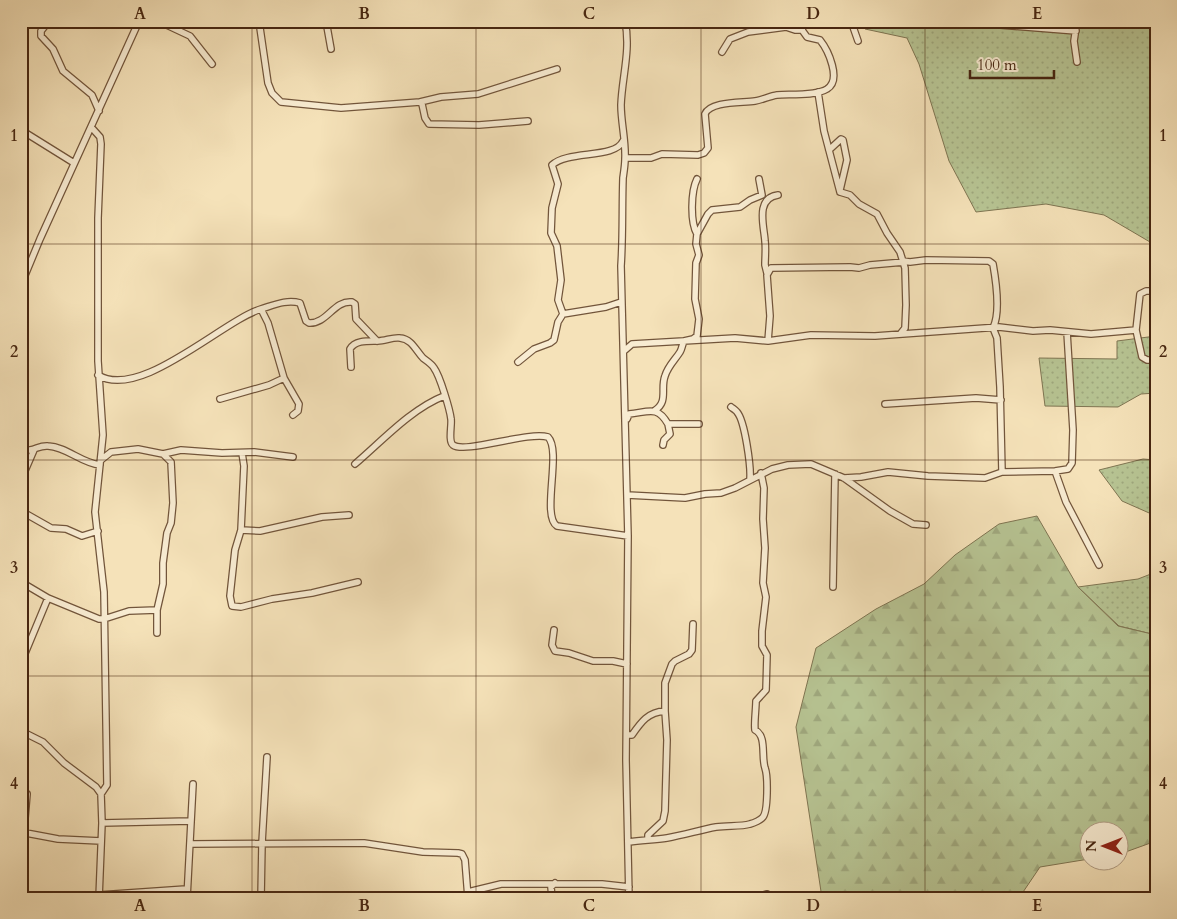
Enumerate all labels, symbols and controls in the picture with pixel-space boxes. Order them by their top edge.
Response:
text: A [134,3,146,25]
text: B [358,3,370,25]
text: C [583,3,595,25]
text: D [806,3,820,25]
text: E [1032,3,1042,25]
scale bar [970,48,1053,80]
text: 100 m [977,55,1017,75]
text: 1 [10,125,18,147]
text: 1 [1159,125,1167,147]
text: 2 [10,341,18,363]
text: 2 [1159,341,1167,363]
text: 3 [10,557,18,579]
text: 3 [1159,557,1167,579]
text: 4 [10,773,18,795]
text: 4 [1159,773,1167,795]
north arrow [1080,822,1130,872]
text: N [1082,840,1101,852]
text: A [134,895,146,917]
text: B [358,895,370,917]
text: C [583,895,595,917]
text: D [806,895,820,917]
text: E [1032,895,1042,917]

